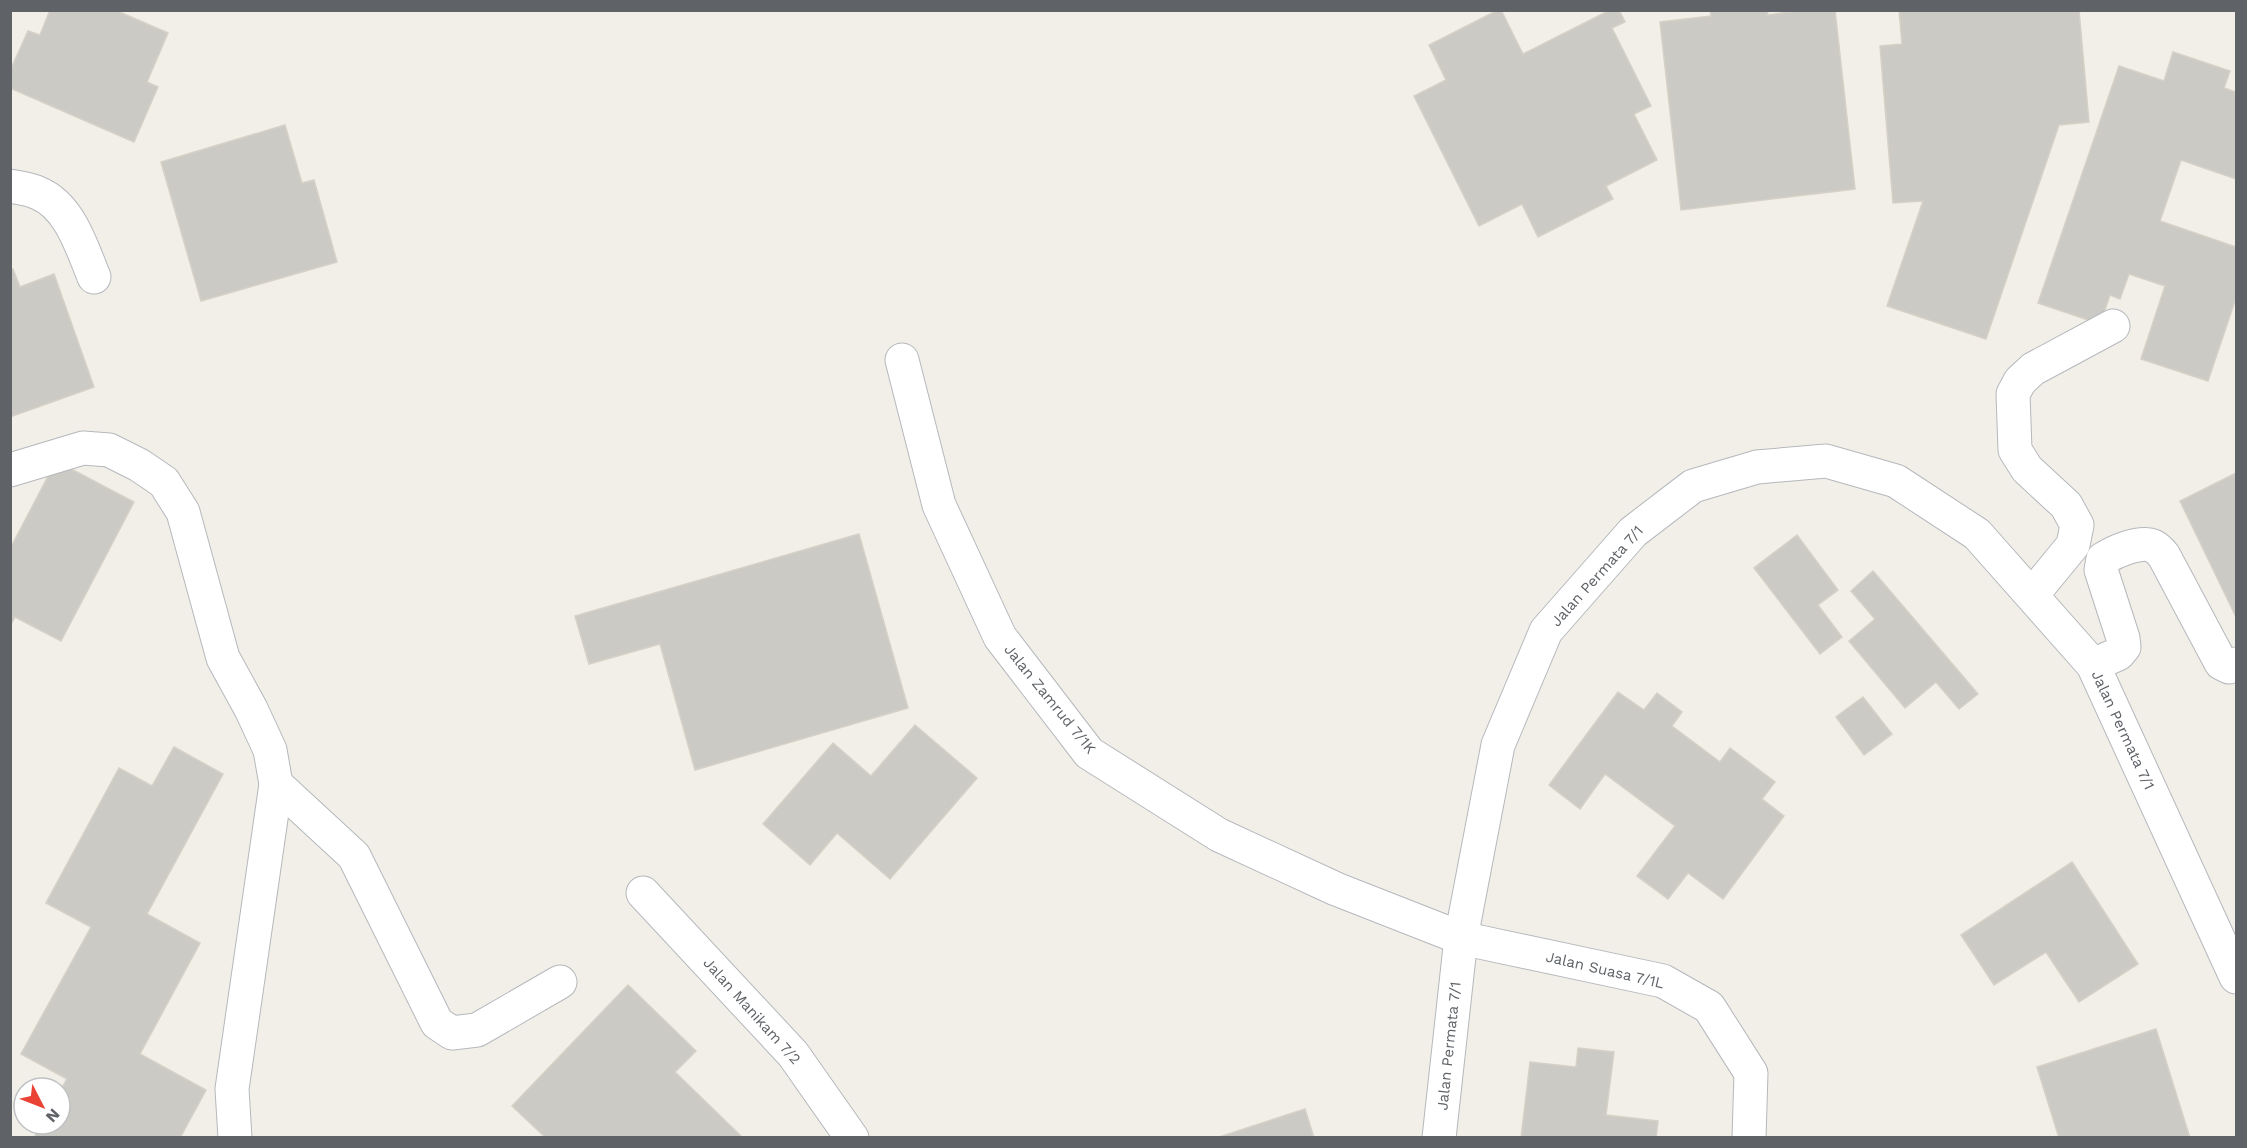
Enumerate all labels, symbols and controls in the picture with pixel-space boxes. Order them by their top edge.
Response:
street label: Jalan Permata 7/1 [1547,522,1647,630]
street label: Jalan Zamrud 7/1K [1000,641,1100,757]
street label: Jalan Permata 7/1 [2088,668,2158,792]
street label: Jalan Suasa 7/1L [1544,948,1666,992]
street label: Jalan Manikam 7/2 [699,954,805,1068]
street label: Jalan Permata 7/1 [1433,981,1465,1111]
north arrow [12,1076,72,1136]
text: N [42,1105,64,1126]

